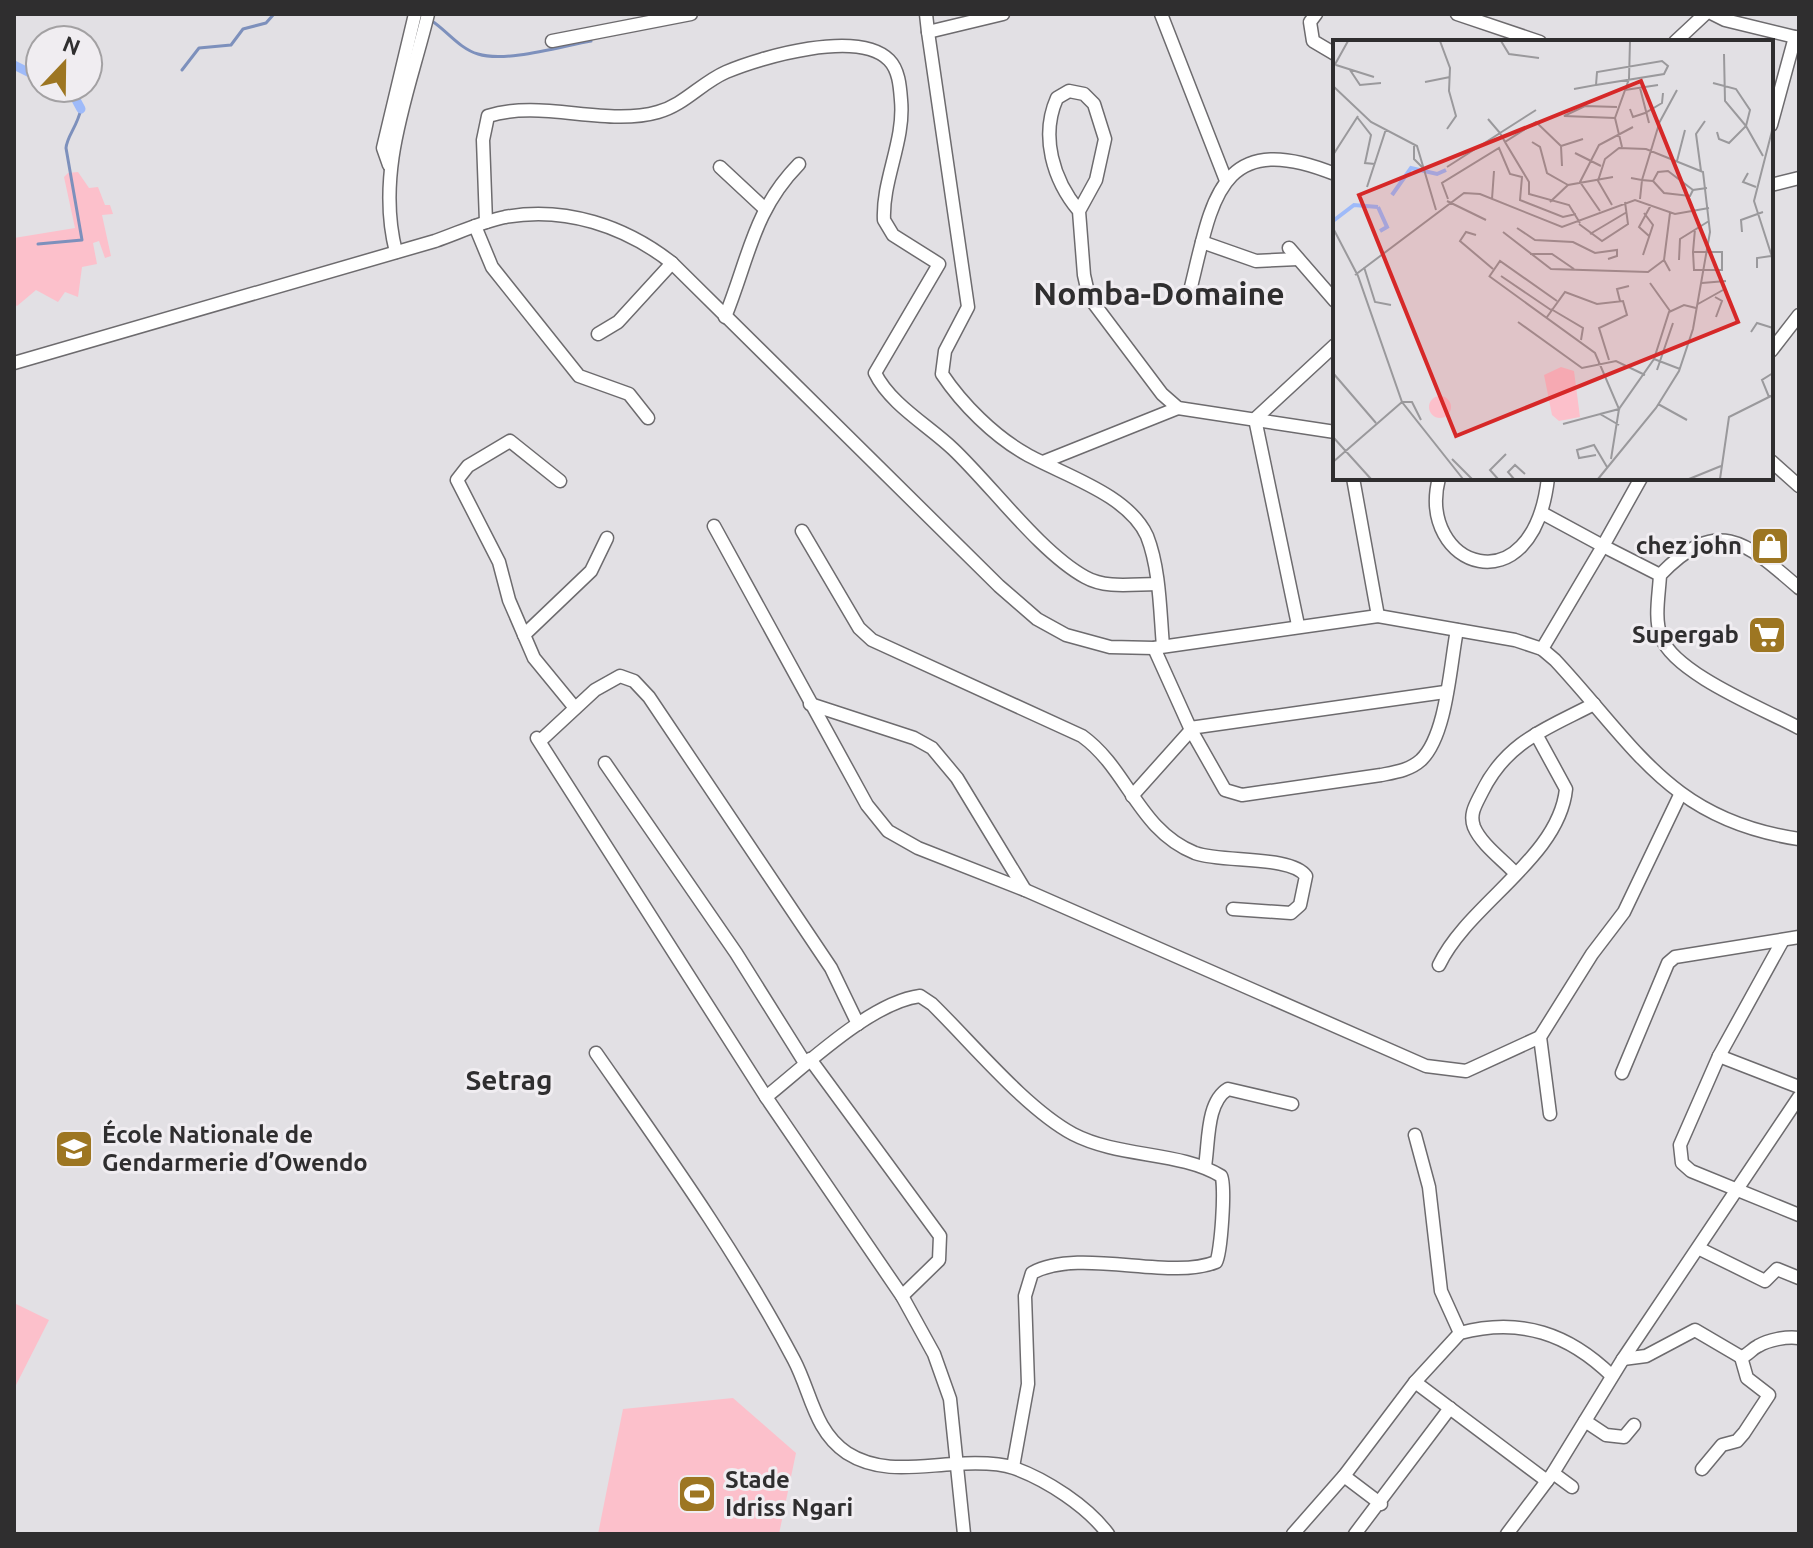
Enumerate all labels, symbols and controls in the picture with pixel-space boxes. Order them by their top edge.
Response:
north arrow [24,24,104,104]
text: N [59,30,84,60]
inset map [1333,40,1773,480]
district label: Nomba-Domaine [1033,275,1285,311]
shop icon: chez john [1749,525,1791,567]
place label: chez john [1636,532,1742,559]
supermarket icon: Supergab [1746,614,1788,656]
place label: Supergab [1632,621,1739,648]
district label: Setrag [465,1064,553,1095]
place label: École Nationale de Gendarmerie d’Owendo [102,1119,368,1176]
school or university icon: École Nationale de Gendarmerie d’Owendo [53,1128,95,1170]
place label: Stade Idriss Ngari [725,1466,853,1521]
sports icon: Stade Idriss Ngari [676,1473,718,1515]

